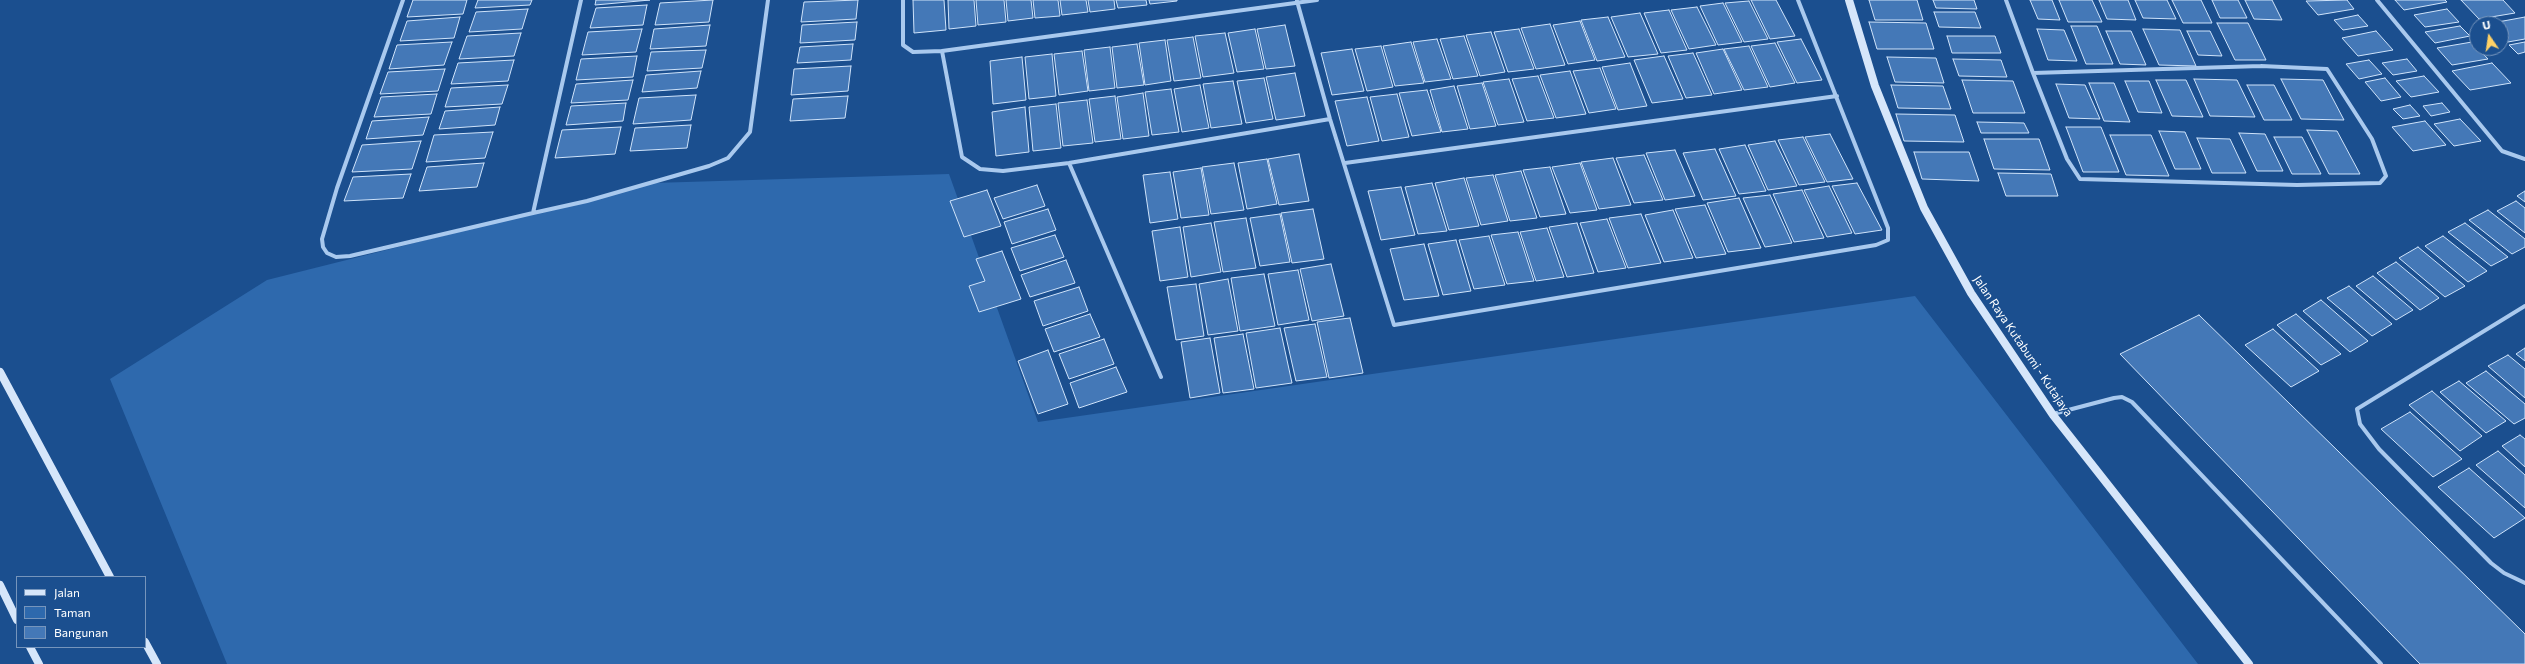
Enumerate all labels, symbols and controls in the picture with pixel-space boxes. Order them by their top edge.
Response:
north arrow [2469,16,2509,56]
text: U [2481,18,2492,32]
street label: Jalan Raya Kutabumi - Kutajaya [1970,273,2076,419]
legend [16,576,146,648]
text: Jalan [54,585,80,599]
text: Taman [54,605,91,619]
text: Bangunan [54,625,108,639]

